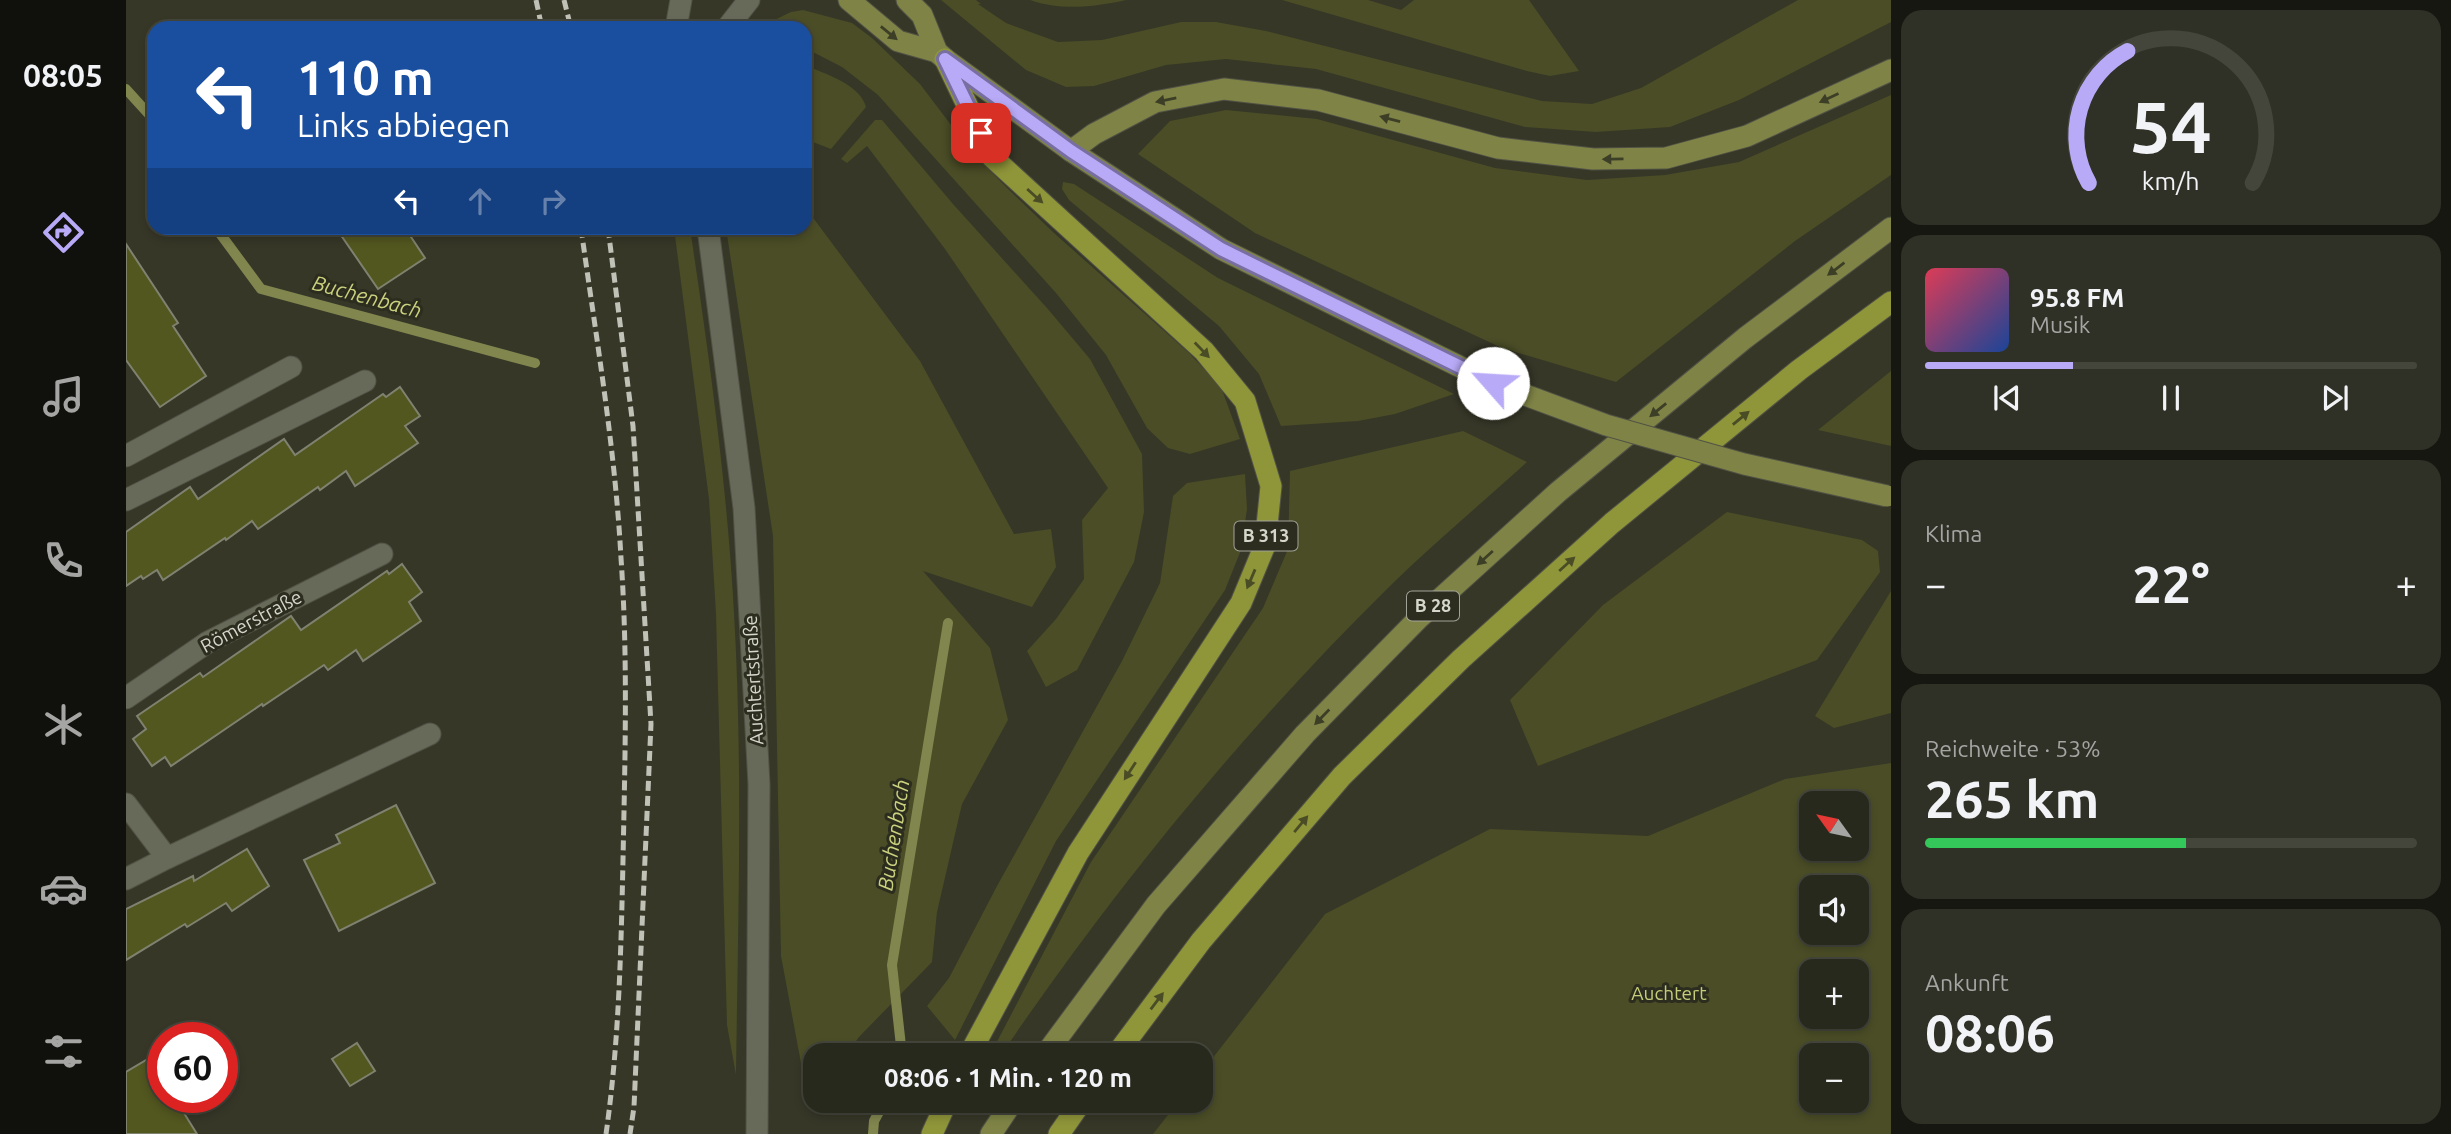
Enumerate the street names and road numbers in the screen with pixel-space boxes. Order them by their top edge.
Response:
road number: B 313 [1234,522,1298,550]
street label: Römerstraße [197,585,305,657]
road number: B 28 [1407,592,1459,620]
street label: Auchtertstraße [739,614,767,746]

